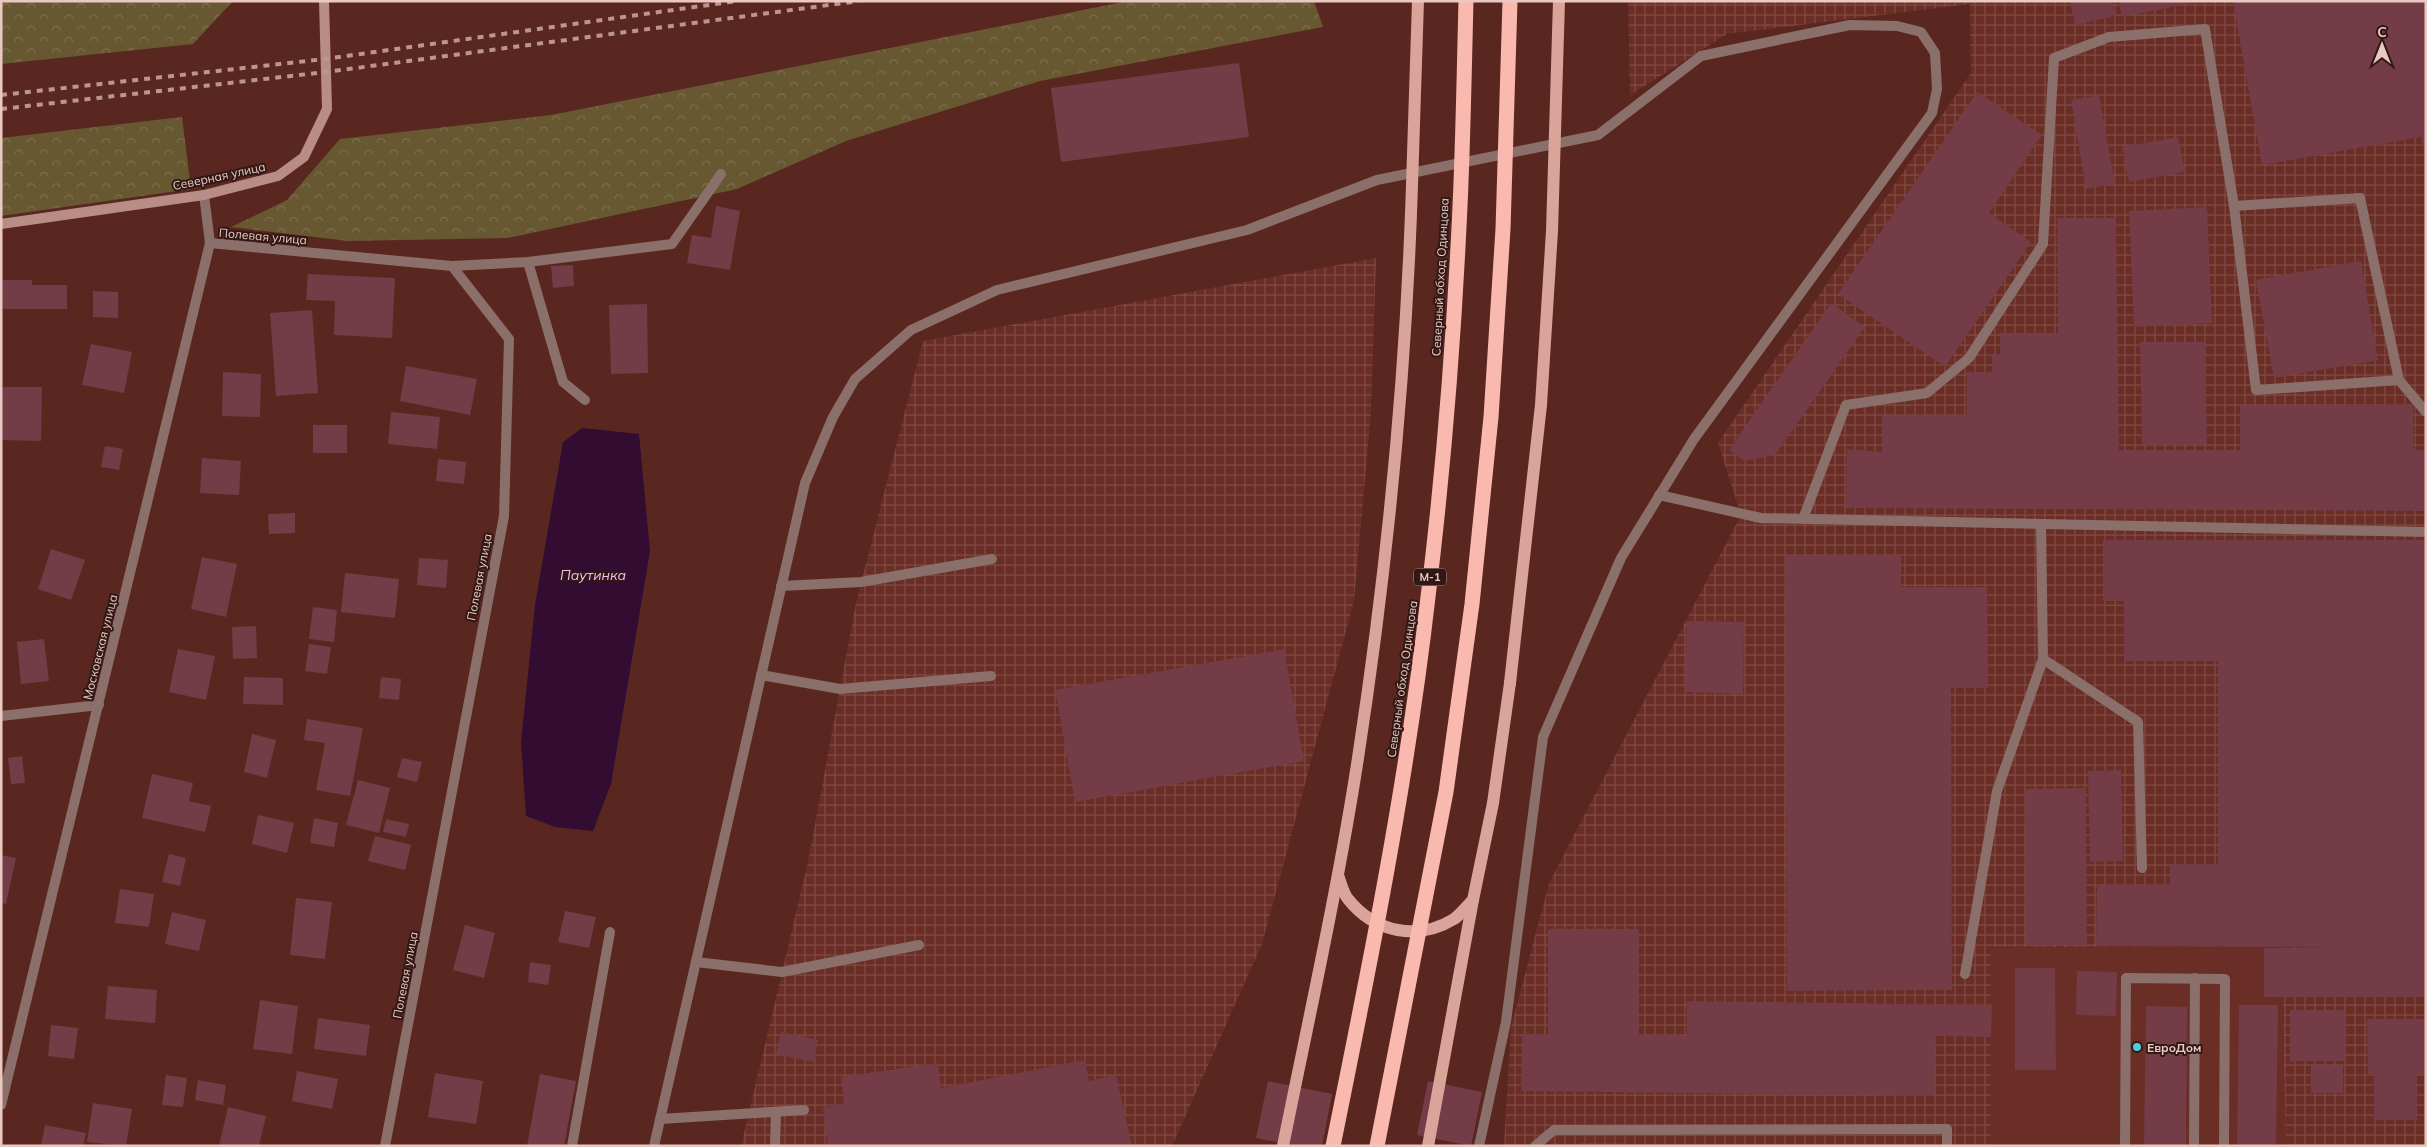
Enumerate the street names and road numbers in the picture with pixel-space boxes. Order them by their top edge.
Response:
street label: Северная улица [171,159,267,193]
street label: Северный обход Одинцова [1428,197,1452,357]
street label: Полевая улица [218,225,308,247]
street label: Полевая улица [463,532,495,622]
road number: М-1 [1414,568,1446,586]
street label: Московская улица [80,593,120,701]
street label: Северный обход Одинцова [1384,599,1420,759]
street label: Полевая улица [389,930,421,1020]

